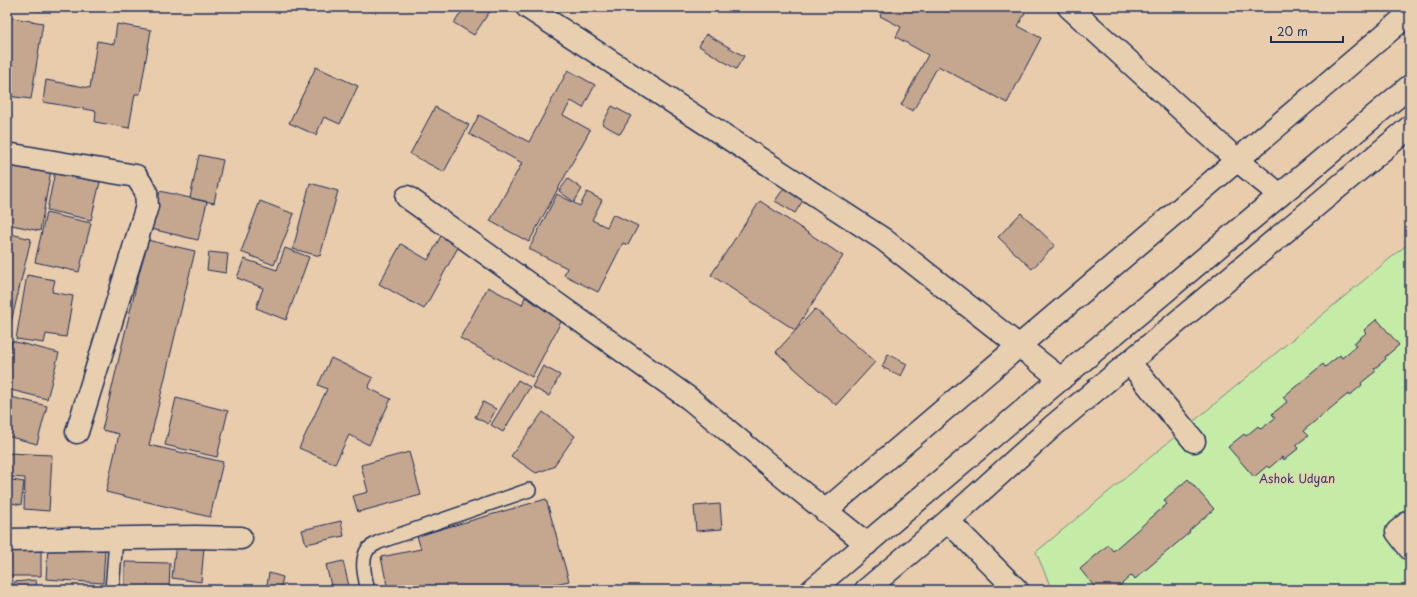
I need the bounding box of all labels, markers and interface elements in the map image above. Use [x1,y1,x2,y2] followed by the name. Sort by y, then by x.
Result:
[1271,18,1343,44] scale bar
[1277,22,1308,40] text: 20 m
[1259,469,1335,487] park label: Ashok Udyan

